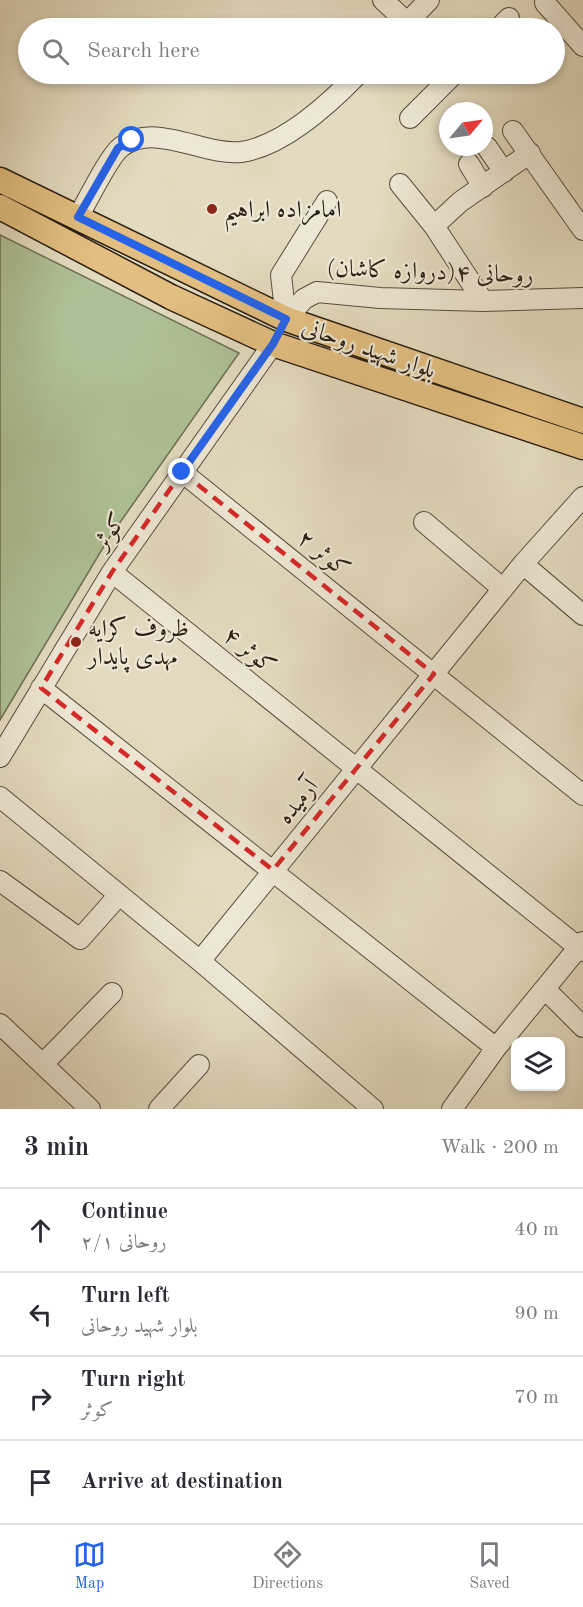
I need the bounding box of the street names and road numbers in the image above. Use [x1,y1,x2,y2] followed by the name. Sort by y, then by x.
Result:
[326,256,534,289] street label: روحانی ۴(دروازه کاشان)
[298,316,438,385] street label: بلوار شهید روحانی
[87,509,132,558] street label: کوثر
[291,526,354,583] street label: کوثر ۲
[217,623,280,680] street label: کوثر ۴
[270,771,325,829] street label: آرمیده

